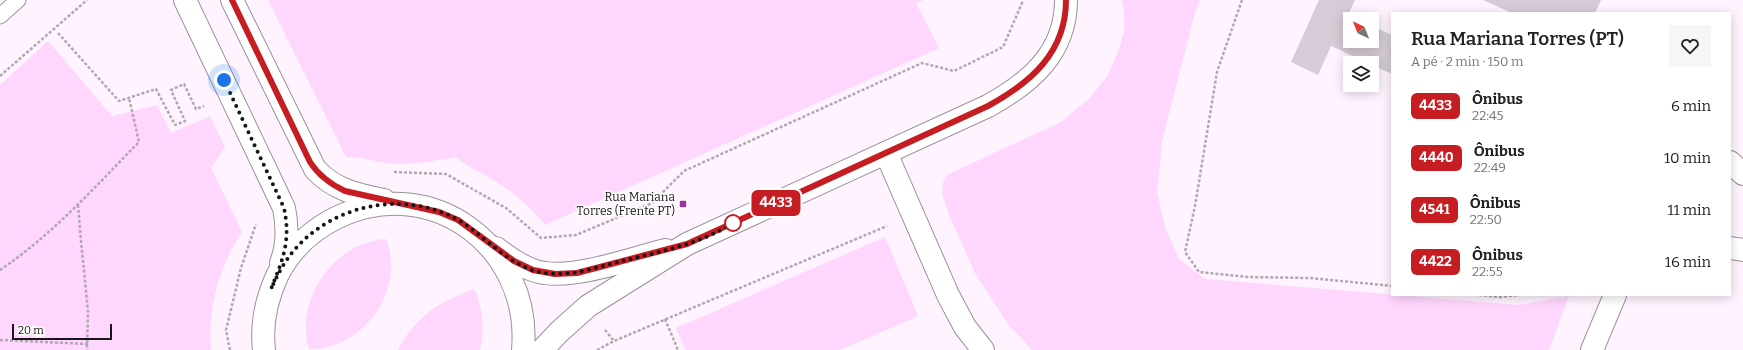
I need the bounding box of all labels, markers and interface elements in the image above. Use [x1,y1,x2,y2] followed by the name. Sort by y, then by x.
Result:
[1343,12,1379,48] north arrow
[1343,12,1379,92] map controls
[1669,25,1711,67] button: heart
[1411,27,1624,50] text: Rua Mariana Torres (PT)
[1411,54,1523,69] text: A pé · 2 min · 150 m
[1343,56,1379,92] button: layers
[214,70,234,90] your location
[1472,90,1523,108] text: Ônibus
[1419,97,1452,114] text: 4433
[1671,97,1711,115] text: 6 min
[1472,108,1504,123] text: 22:45
[1474,142,1525,160] text: Ônibus
[1419,149,1454,166] text: 4440
[1664,149,1711,167] text: 10 min
[1474,160,1506,175] text: 22:49
[577,190,675,218] place label: Rua Mariana Torres (Frente PT)
[748,190,804,216] line badge: 4433
[759,194,793,211] text: 4433
[1470,194,1521,212] text: Ônibus
[678,199,688,209] marker: Rua Mariana Torres (Frente PT)
[1419,201,1450,218] text: 4541
[1668,201,1711,219] text: 11 min
[1470,212,1502,227] text: 22:50
[724,214,742,232] unlabelled marker
[1472,246,1523,264] text: Ônibus
[1419,253,1452,270] text: 4422
[1665,253,1711,271] text: 16 min
[1472,264,1503,279] text: 22:55
[12,322,112,341] scale bar
[18,324,44,337] text: 20 m

